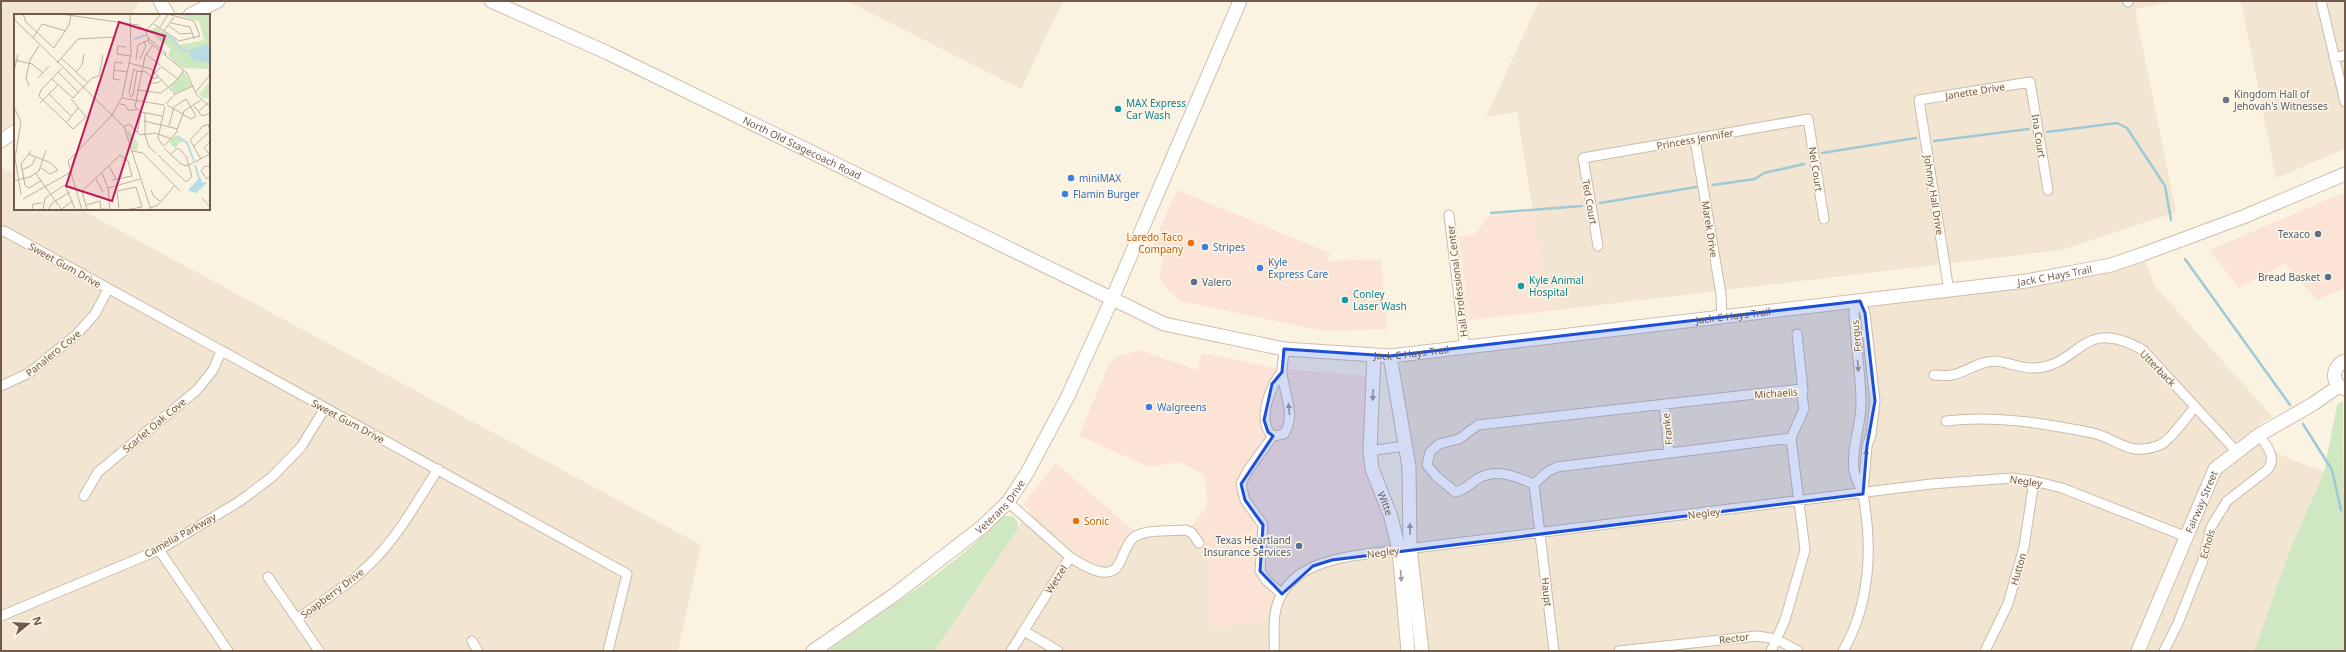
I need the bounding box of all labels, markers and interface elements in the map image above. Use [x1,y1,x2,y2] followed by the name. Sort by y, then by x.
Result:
[14,14,210,210] inset map
[1943,79,2006,103] street label: Janette Drive
[2233,87,2328,113] place label: Kingdom Hall of Jehovah's Witnesses
[2221,95,2231,105] marker: Kingdom Hall of Jehovah's Witnesses
[1126,96,1186,122] place label: MAX Express Car Wash
[1113,104,1123,114] marker: MAX Express Car Wash
[741,113,864,182] street label: North Old Stagecoach Road
[2029,113,2049,159] street label: Ina Court
[1655,125,1735,153] street label: Princess Jennifer
[1806,146,1826,193] street label: Nel Court
[1921,153,1947,236] street label: Johnny Hall Drive
[1079,171,1121,185] place label: miniMAX
[1066,173,1076,183] marker: miniMAX
[1579,178,1601,226] street label: Ted Court
[1073,187,1140,201] place label: Flamin Burger
[1060,189,1070,199] marker: Flamin Burger
[1699,200,1721,259] street label: Marek Drive
[1443,224,1471,338] street label: Hall Professional Center
[2278,227,2310,241] place label: Texaco
[2313,229,2323,239] marker: Texaco
[1127,230,1184,256] place label: Laredo Taco Company
[1186,238,1196,248] marker: Laredo Taco Company
[26,239,104,291] street label: Sweet Gum Drive
[1213,240,1246,254] place label: Stripes
[1200,242,1210,252] marker: Stripes
[1268,255,1329,281] place label: Kyle Express Care
[2016,262,2093,289] street label: Jack C Hays Trail
[1255,263,1265,273] marker: Kyle Express Care
[2258,270,2320,284] place label: Bread Basket
[2323,272,2333,282] marker: Bread Basket
[1529,273,1584,299] place label: Kyle Animal Hospital
[1202,275,1232,289] place label: Valero
[1189,277,1199,287] marker: Valero
[1516,281,1526,291] marker: Kyle Animal Hospital
[1353,287,1407,313] place label: Conley Laser Wash
[1340,295,1350,305] marker: Conley Laser Wash
[1694,304,1772,327] street label: Jack C Hays Trail
[1848,319,1864,353] street label: Fergus
[23,326,84,380] street label: Panalero Cove
[1372,342,1450,363] street label: Jack C Hays Trail
[2137,347,2180,390] street label: Utterback
[1855,360,1862,372] one-way arrow
[1754,384,1799,402] street label: Michaelis
[1369,389,1376,401] one-way arrow
[119,394,189,456] street label: Scarlet Oak Cove
[309,396,387,446] street label: Sweet Gum Drive
[1157,400,1207,414] place label: Walgreens
[1144,402,1154,412] marker: Walgreens
[1286,403,1292,415] one-way arrow
[1658,412,1676,446] street label: Franke
[1863,448,1869,461] one-way arrow
[2182,468,2221,535] street label: Fairway Street
[2009,472,2044,490] street label: Negley
[972,476,1028,537] street label: Veterans Drive
[1374,489,1397,518] street label: Witte
[1687,504,1722,522] street label: Negley
[142,509,219,561] street label: Camelia Parkway
[1084,514,1109,528] place label: Sonic
[1071,516,1081,526] marker: Sonic
[1407,522,1413,535] one-way arrow
[2196,527,2218,560] street label: Echols
[1204,533,1291,559] place label: Texas Heartland Insurance Services
[1294,541,1304,551] marker: Texas Heartland Insurance Services
[1366,543,1401,561] street label: Negley
[2007,551,2029,587] street label: Hutton
[1042,562,1070,596] street label: Wetzel
[298,564,367,621] street label: Soapberry Drive
[1398,570,1404,582] one-way arrow
[1538,577,1556,608] street label: Haupt
[8,604,48,644] north arrow
[29,614,47,627] text: N
[1718,629,1750,647] street label: Rector

